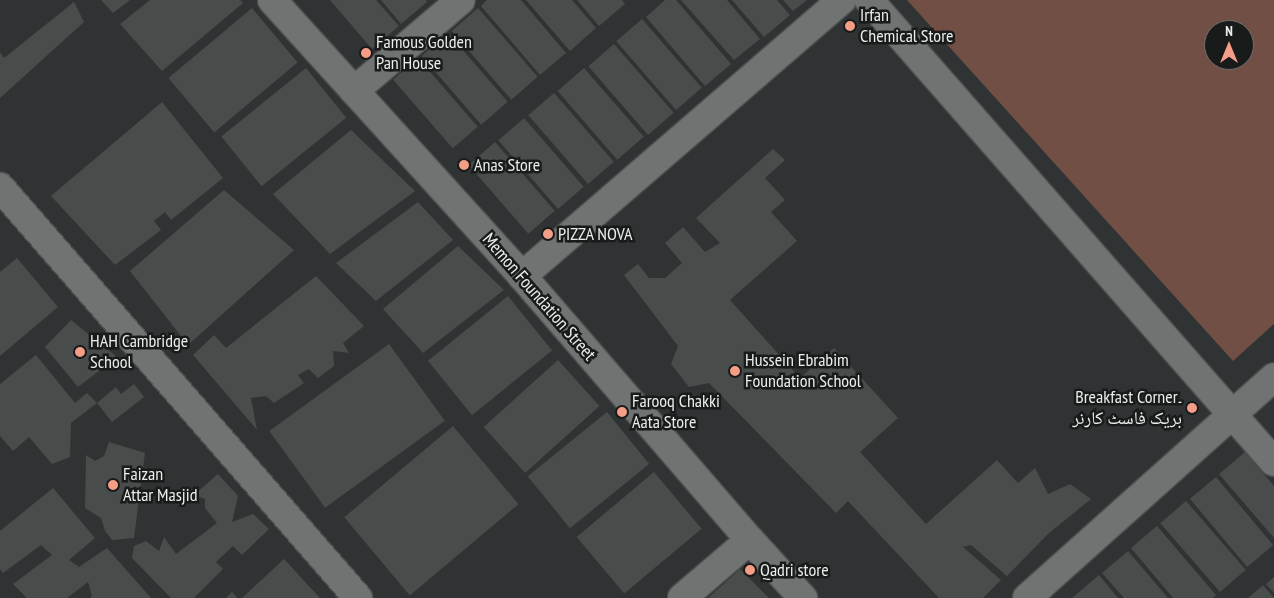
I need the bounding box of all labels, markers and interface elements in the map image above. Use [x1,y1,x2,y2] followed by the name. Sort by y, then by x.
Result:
[860,5,953,48] place label: Irfan Chemical Store
[844,20,856,32] marker: Irfan Chemical Store
[1204,20,1254,70] north arrow
[1225,22,1233,40] text: N
[376,32,472,74] place label: Famous Golden Pan House
[360,47,372,59] marker: Famous Golden Pan House
[474,154,540,176] place label: Anas Store
[458,159,470,171] marker: Anas Store
[558,223,633,245] place label: PIZZA NOVA
[542,228,554,240] marker: PIZZA NOVA
[478,229,600,365] street label: Memon Foundation Street
[90,331,188,374] place label: HAH Cambridge School
[74,346,86,358] marker: HAH Cambridge School
[745,350,861,392] place label: Hussein Ebrabim Foundation School
[729,365,741,377] marker: Hussein Ebrabim Foundation School
[1072,387,1182,429] place label: Breakfast Corner۔ بریک فاسٹ کارنر
[632,391,720,434] place label: Farooq Chakki Aata Store
[1186,402,1198,414] marker: Breakfast Corner۔ بریک فاسٹ کارنر
[616,406,628,418] marker: Farooq Chakki Aata Store
[123,464,197,506] place label: Faizan Attar Masjid
[107,479,119,491] marker: Faizan Attar Masjid
[760,559,829,581] place label: Qadri store
[744,564,756,576] marker: Qadri store

